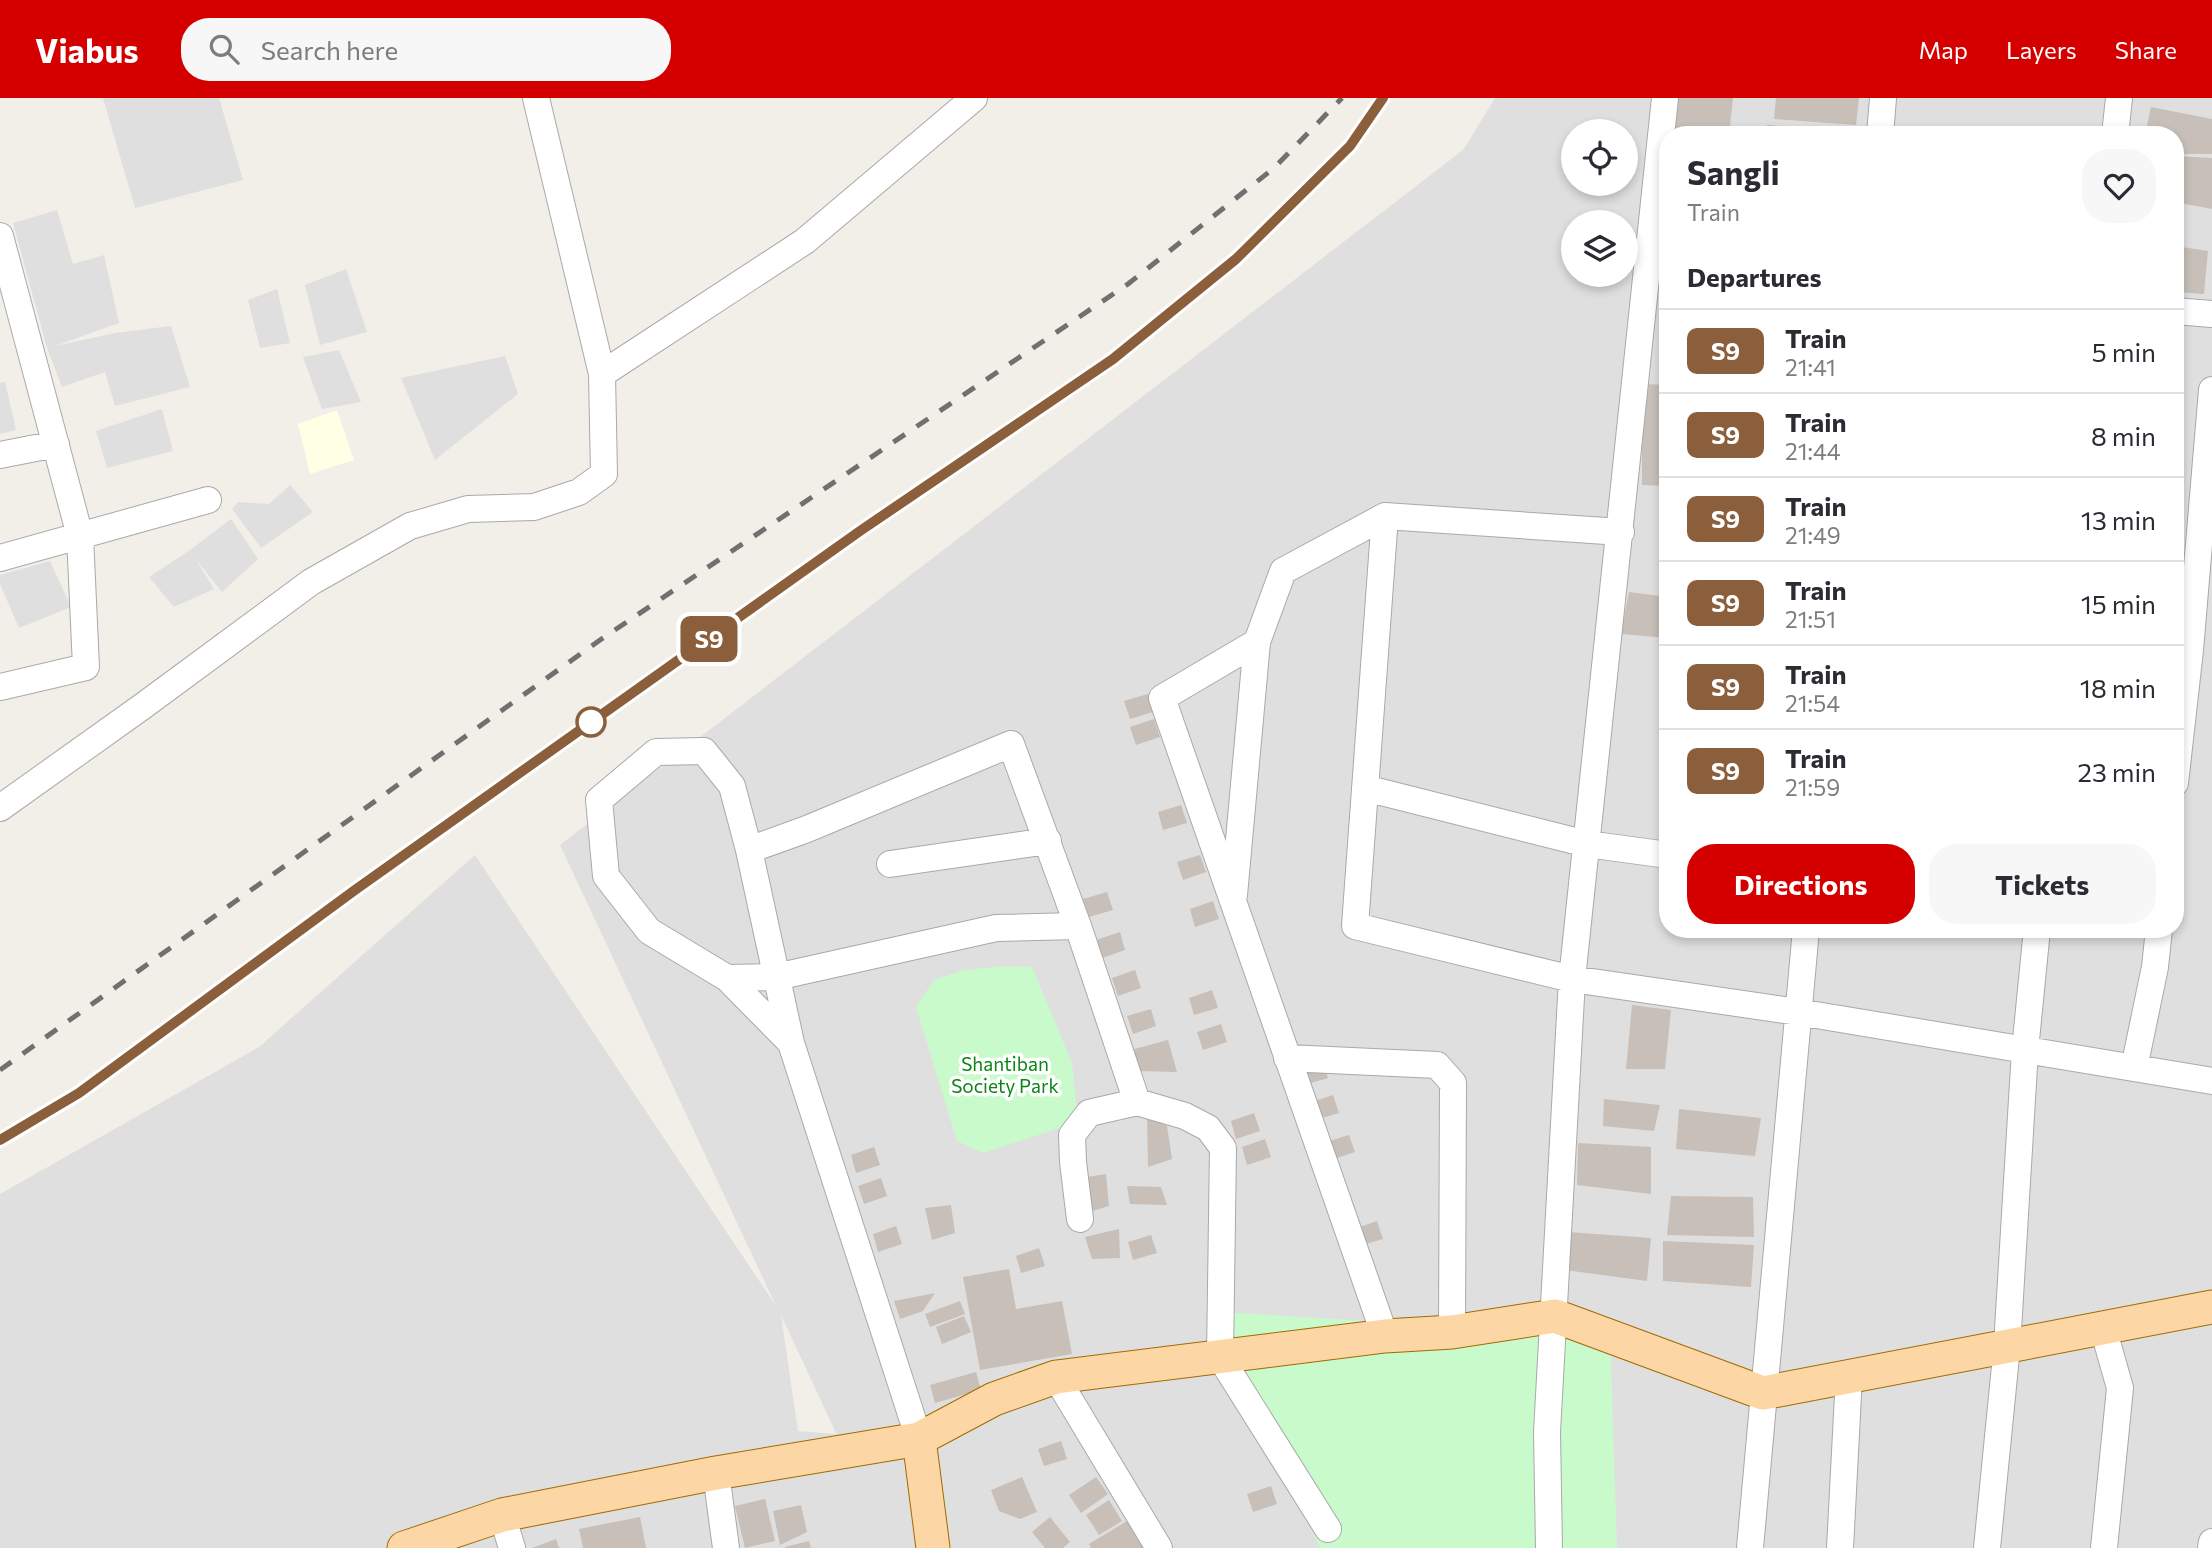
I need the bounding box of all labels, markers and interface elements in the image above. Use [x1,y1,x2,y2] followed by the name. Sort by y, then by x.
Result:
[181,18,671,81] search box
[35,29,139,70] text: Viabus
[205,30,243,68] icon: search
[261,34,398,65] text: Search here
[1919,35,1968,64] text: Map
[2006,35,2077,64] text: Layers
[2115,35,2177,64] text: Share
[1561,119,1638,287] map controls
[1561,119,1638,196] button: locate
[2082,149,2156,223] button: heart
[1687,151,1780,192] text: Sangli
[1687,198,1740,226] text: Train
[1561,210,1638,287] button: layers
[1687,261,1822,292] text: Departures
[1785,322,1847,353] text: Train
[1711,336,1740,365] text: S9
[2092,336,2156,367] text: 5 min
[1785,353,1836,381] text: 21:41
[1785,406,1847,437] text: Train
[1711,420,1740,449] text: S9
[2091,420,2156,451] text: 8 min
[1785,437,1841,465] text: 21:44
[1785,490,1847,521] text: Train
[1711,504,1740,533] text: S9
[2081,504,2156,535] text: 13 min
[1785,521,1841,549] text: 21:49
[1785,574,1847,605] text: Train
[1711,588,1740,617] text: S9
[2081,588,2156,619] text: 15 min
[1785,605,1836,633] text: 21:51
[678,616,740,662] line badge: S9
[694,624,724,653] text: S9
[1785,658,1847,689] text: Train
[1711,672,1740,701] text: S9
[2080,672,2156,703] text: 18 min
[1785,689,1840,717] text: 21:54
[576,707,606,737] unlabelled marker
[1785,742,1847,773] text: Train
[1711,756,1740,785] text: S9
[2078,756,2156,787] text: 23 min
[1785,773,1840,801] text: 21:59
[1687,844,1915,924] button: Directions
[1929,844,2156,924] button: Tickets
[951,1052,1059,1097] park label: Shantiban Society Park

